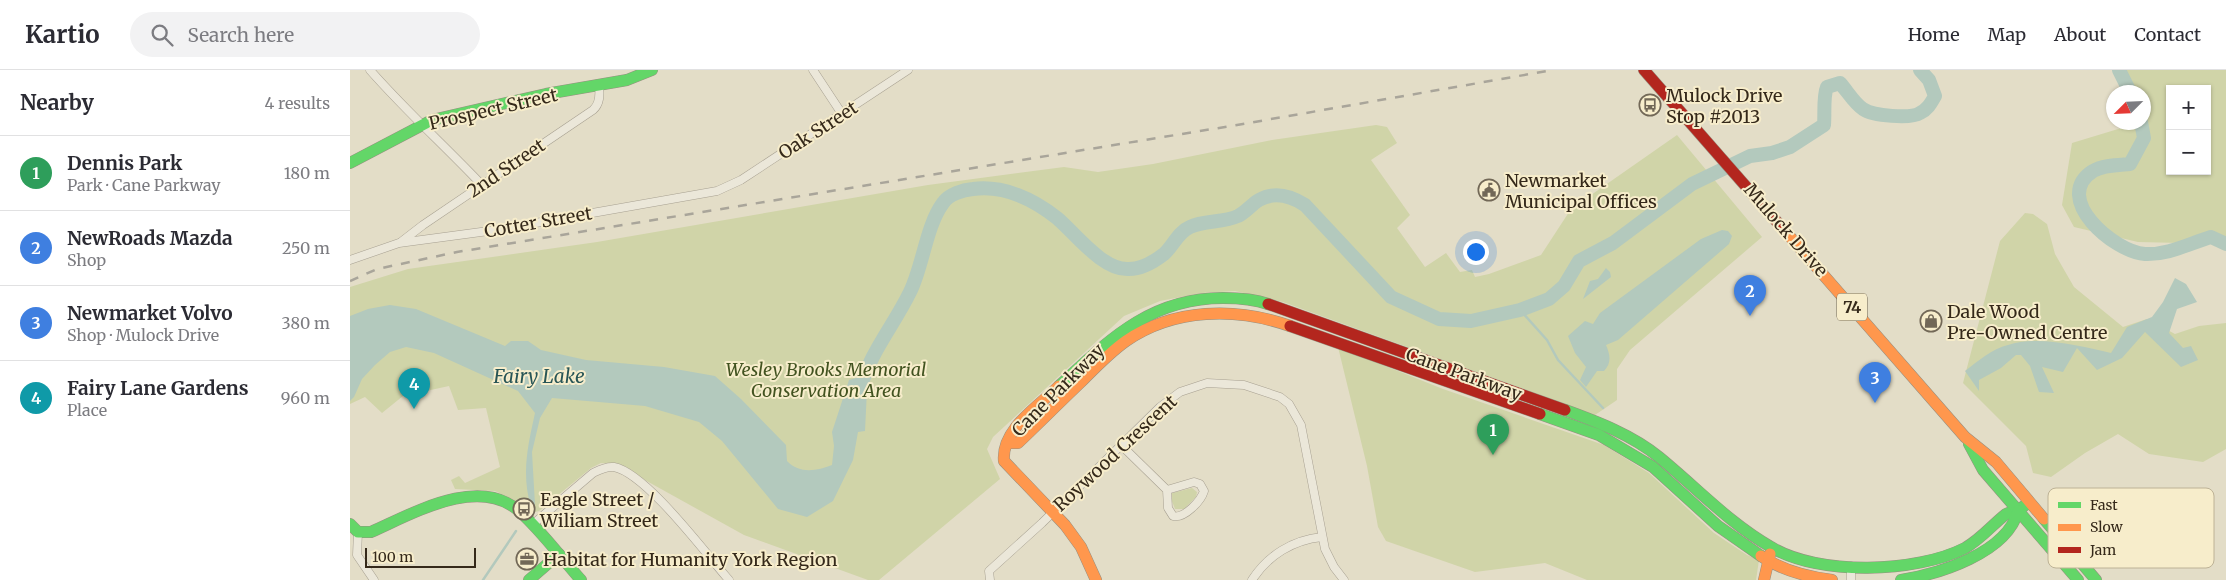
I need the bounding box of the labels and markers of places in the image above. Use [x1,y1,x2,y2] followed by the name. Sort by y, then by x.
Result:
[1666,84,1782,128] place label: Mulock Drive Stop #2013
[1638,93,1662,117] bus stop icon: Mulock Drive Stop #2013
[1505,169,1657,213] place label: Newmarket Municipal Offices
[1477,178,1501,202] public building icon: Newmarket Municipal Offices
[1734,275,1766,316] pin: 2
[1947,300,2107,344] place label: Dale Wood Pre-Owned Centre
[1919,309,1943,333] shop icon: Dale Wood Pre-Owned Centre
[1859,362,1891,403] pin: 3
[398,368,430,409] pin: 4
[1477,414,1509,455] pin: 1
[539,488,658,532] place label: Eagle Street / Wiliam Street
[512,497,536,521] bus stop icon: Eagle Street / Wiliam Street
[515,547,539,571] office icon: Habitat for Humanity York Region
[543,548,838,571] place label: Habitat for Humanity York Region

